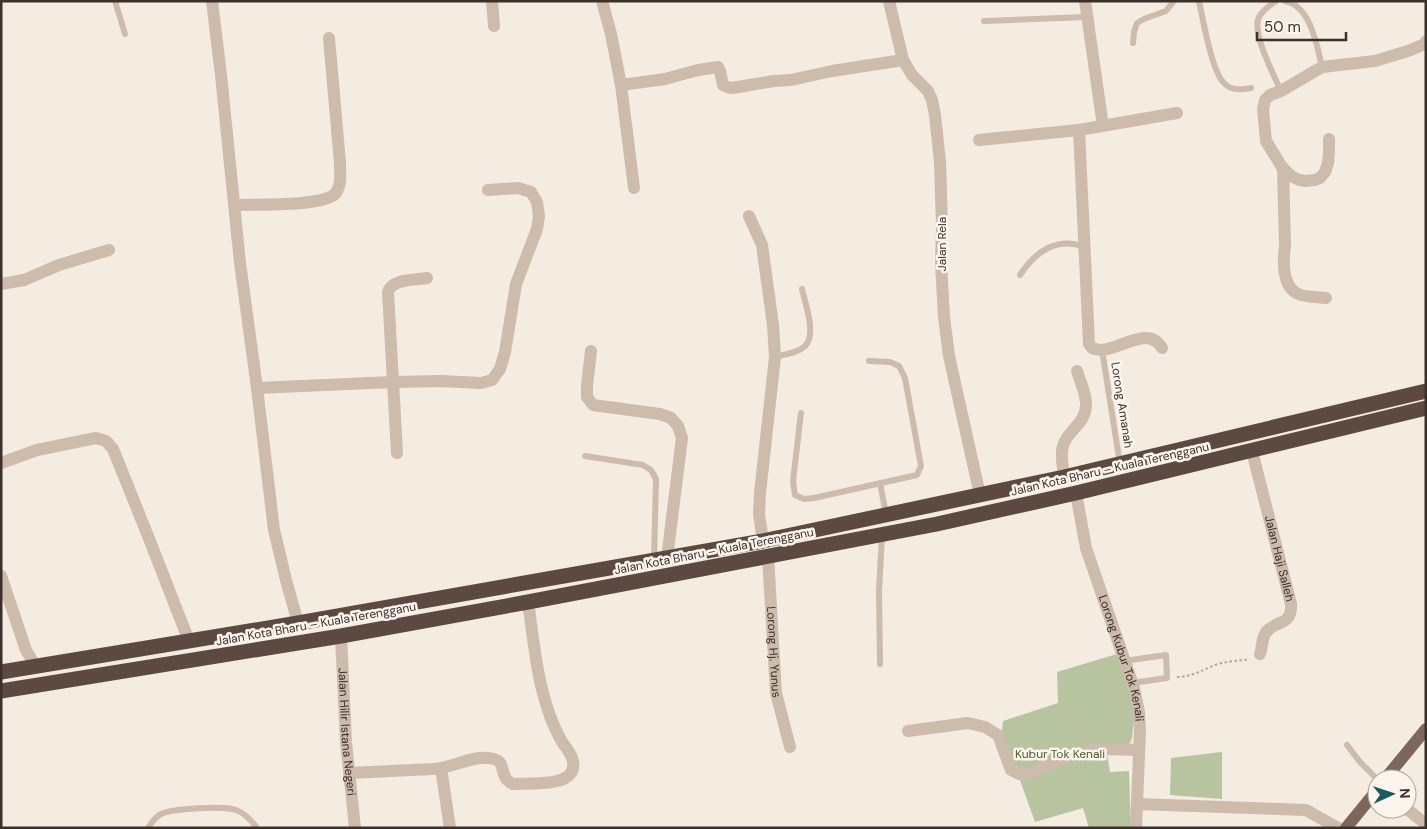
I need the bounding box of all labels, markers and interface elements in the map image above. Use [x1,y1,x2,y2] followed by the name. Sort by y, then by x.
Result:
[1257,10,1346,42] scale bar
[1264,17,1301,37] text: 50 m
[934,217,950,271] street label: Jalan Rela
[1107,361,1137,449] street label: Lorong Amanah
[1009,438,1211,500] street label: Jalan Kota Bharu – Kuala Terengganu
[1261,514,1298,603] street label: Jalan Haji Salleh
[613,524,815,578] street label: Jalan Kota Bharu – Kuala Terengganu
[1095,593,1148,722] street label: Lorong Kubur Tok Kenali
[215,598,417,649] street label: Jalan Kota Bharu – Kuala Terengganu
[763,606,785,699] street label: Lorong Hj. Yunus
[335,667,360,797] street label: Jalan Hilir Istana Negeri
[1015,746,1105,762] park label: Kubur Tok Kenali
[1367,769,1417,819] north arrow
[1396,788,1414,799] text: N

